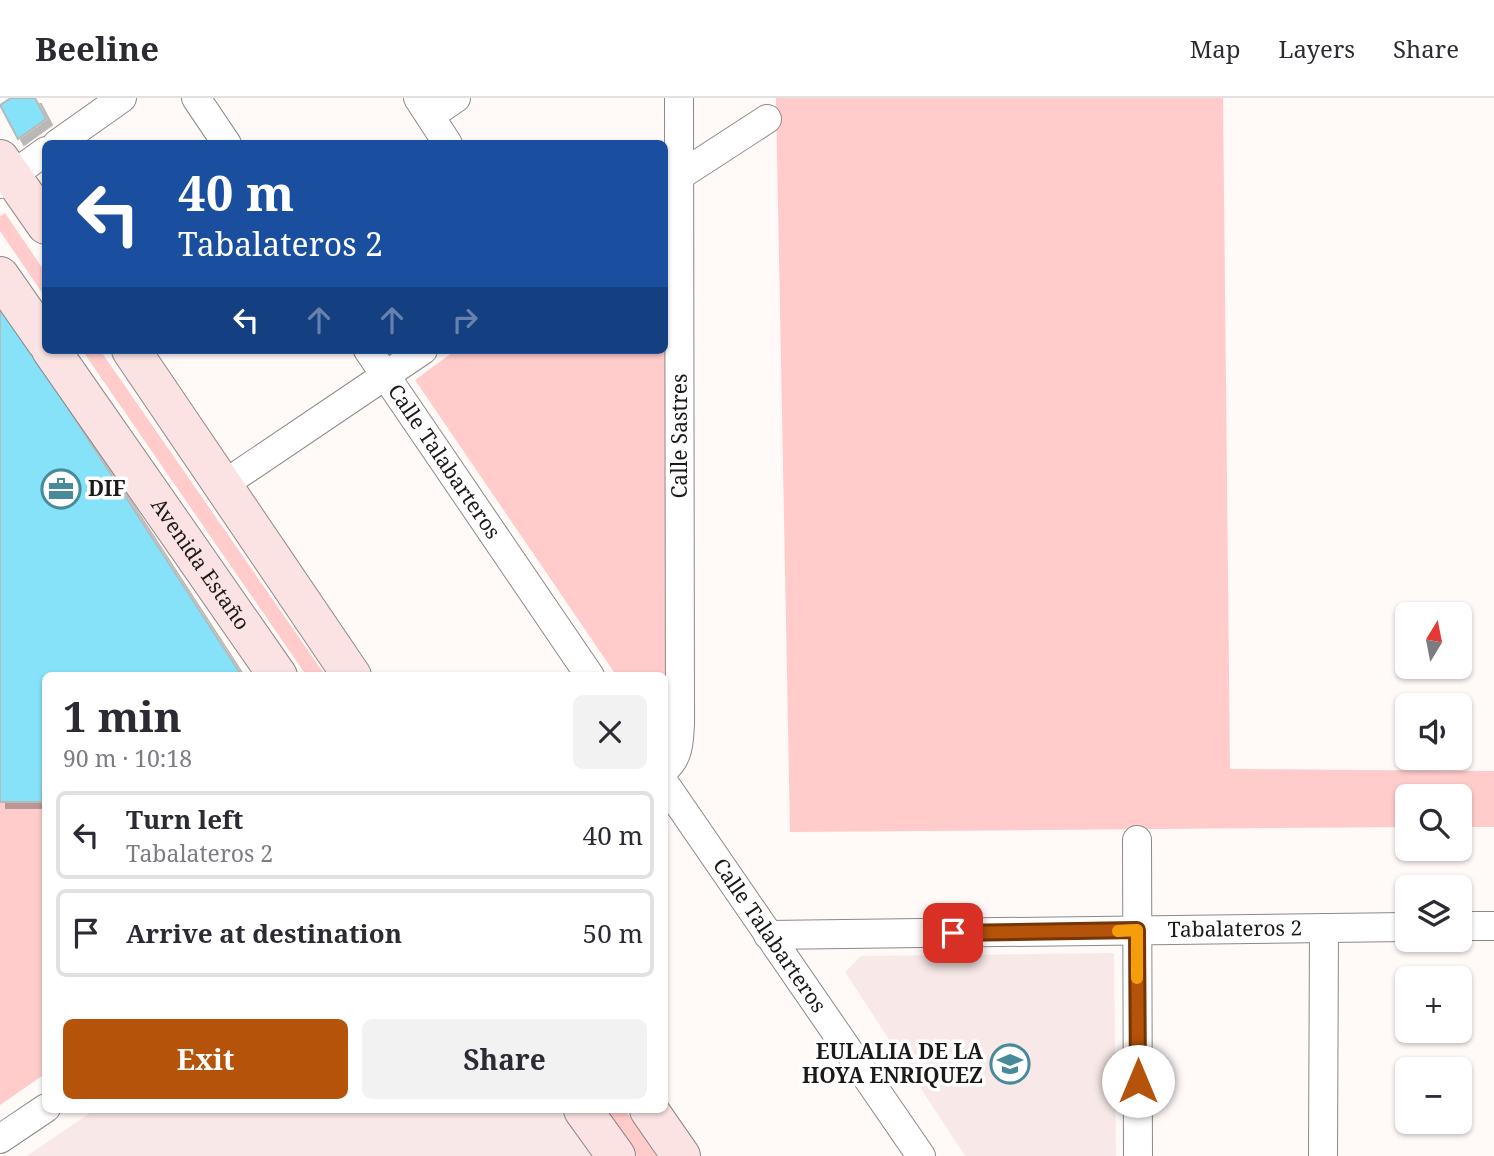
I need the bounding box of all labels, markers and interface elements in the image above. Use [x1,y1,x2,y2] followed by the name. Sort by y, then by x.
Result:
[35,26,159,71] text: Beeline
[1190,32,1241,65] text: Map
[1279,32,1355,65] text: Layers
[1393,32,1459,65] text: Share
[178,159,294,225] text: 40 m
[63,168,154,259] icon: left
[178,222,383,265] text: Tabalateros 2
[227,301,265,339] icon: left
[300,301,338,339] icon: ahead
[373,301,411,339] icon: ahead
[446,301,484,339] icon: right
[665,373,693,499] street label: Calle Sastres
[382,378,508,544] street label: Calle Talabarteros
[40,468,82,510] office icon: DIF
[88,474,126,502] place label: DIF
[145,492,257,635] street label: Avenida Estaño
[1395,602,1472,679] north arrow
[1395,602,1472,1134] map controls
[63,687,182,744] text: 1 min
[1395,693,1472,770] button: sound
[573,695,647,769] button: close
[63,742,192,774] text: 90 m · 10:18
[1395,784,1472,861] button: search
[126,801,243,837] text: Turn left
[67,816,105,854] icon: left
[583,817,643,853] text: 40 m
[126,837,273,869] text: Tabalateros 2
[707,852,833,1018] street label: Calle Talabarteros
[1395,875,1472,952] button: layers
[923,903,983,963] pin
[1168,913,1302,943] street label: Tabalateros 2
[67,914,105,952] icon: arrive
[934,914,972,952] icon: arrive
[126,915,402,951] text: Arrive at destination
[583,915,643,951] text: 50 m
[1395,966,1472,1043] button: +
[63,1019,348,1099] button: Exit
[362,1019,647,1099] button: Share
[802,1037,983,1089] place label: EULALIA DE LA HOYA ENRIQUEZ
[989,1043,1031,1085] school or university icon: EULALIA DE LA HOYA ENRIQUEZ
[1101,1044,1175,1118] position arrow
[1395,1057,1472,1134] button: −

